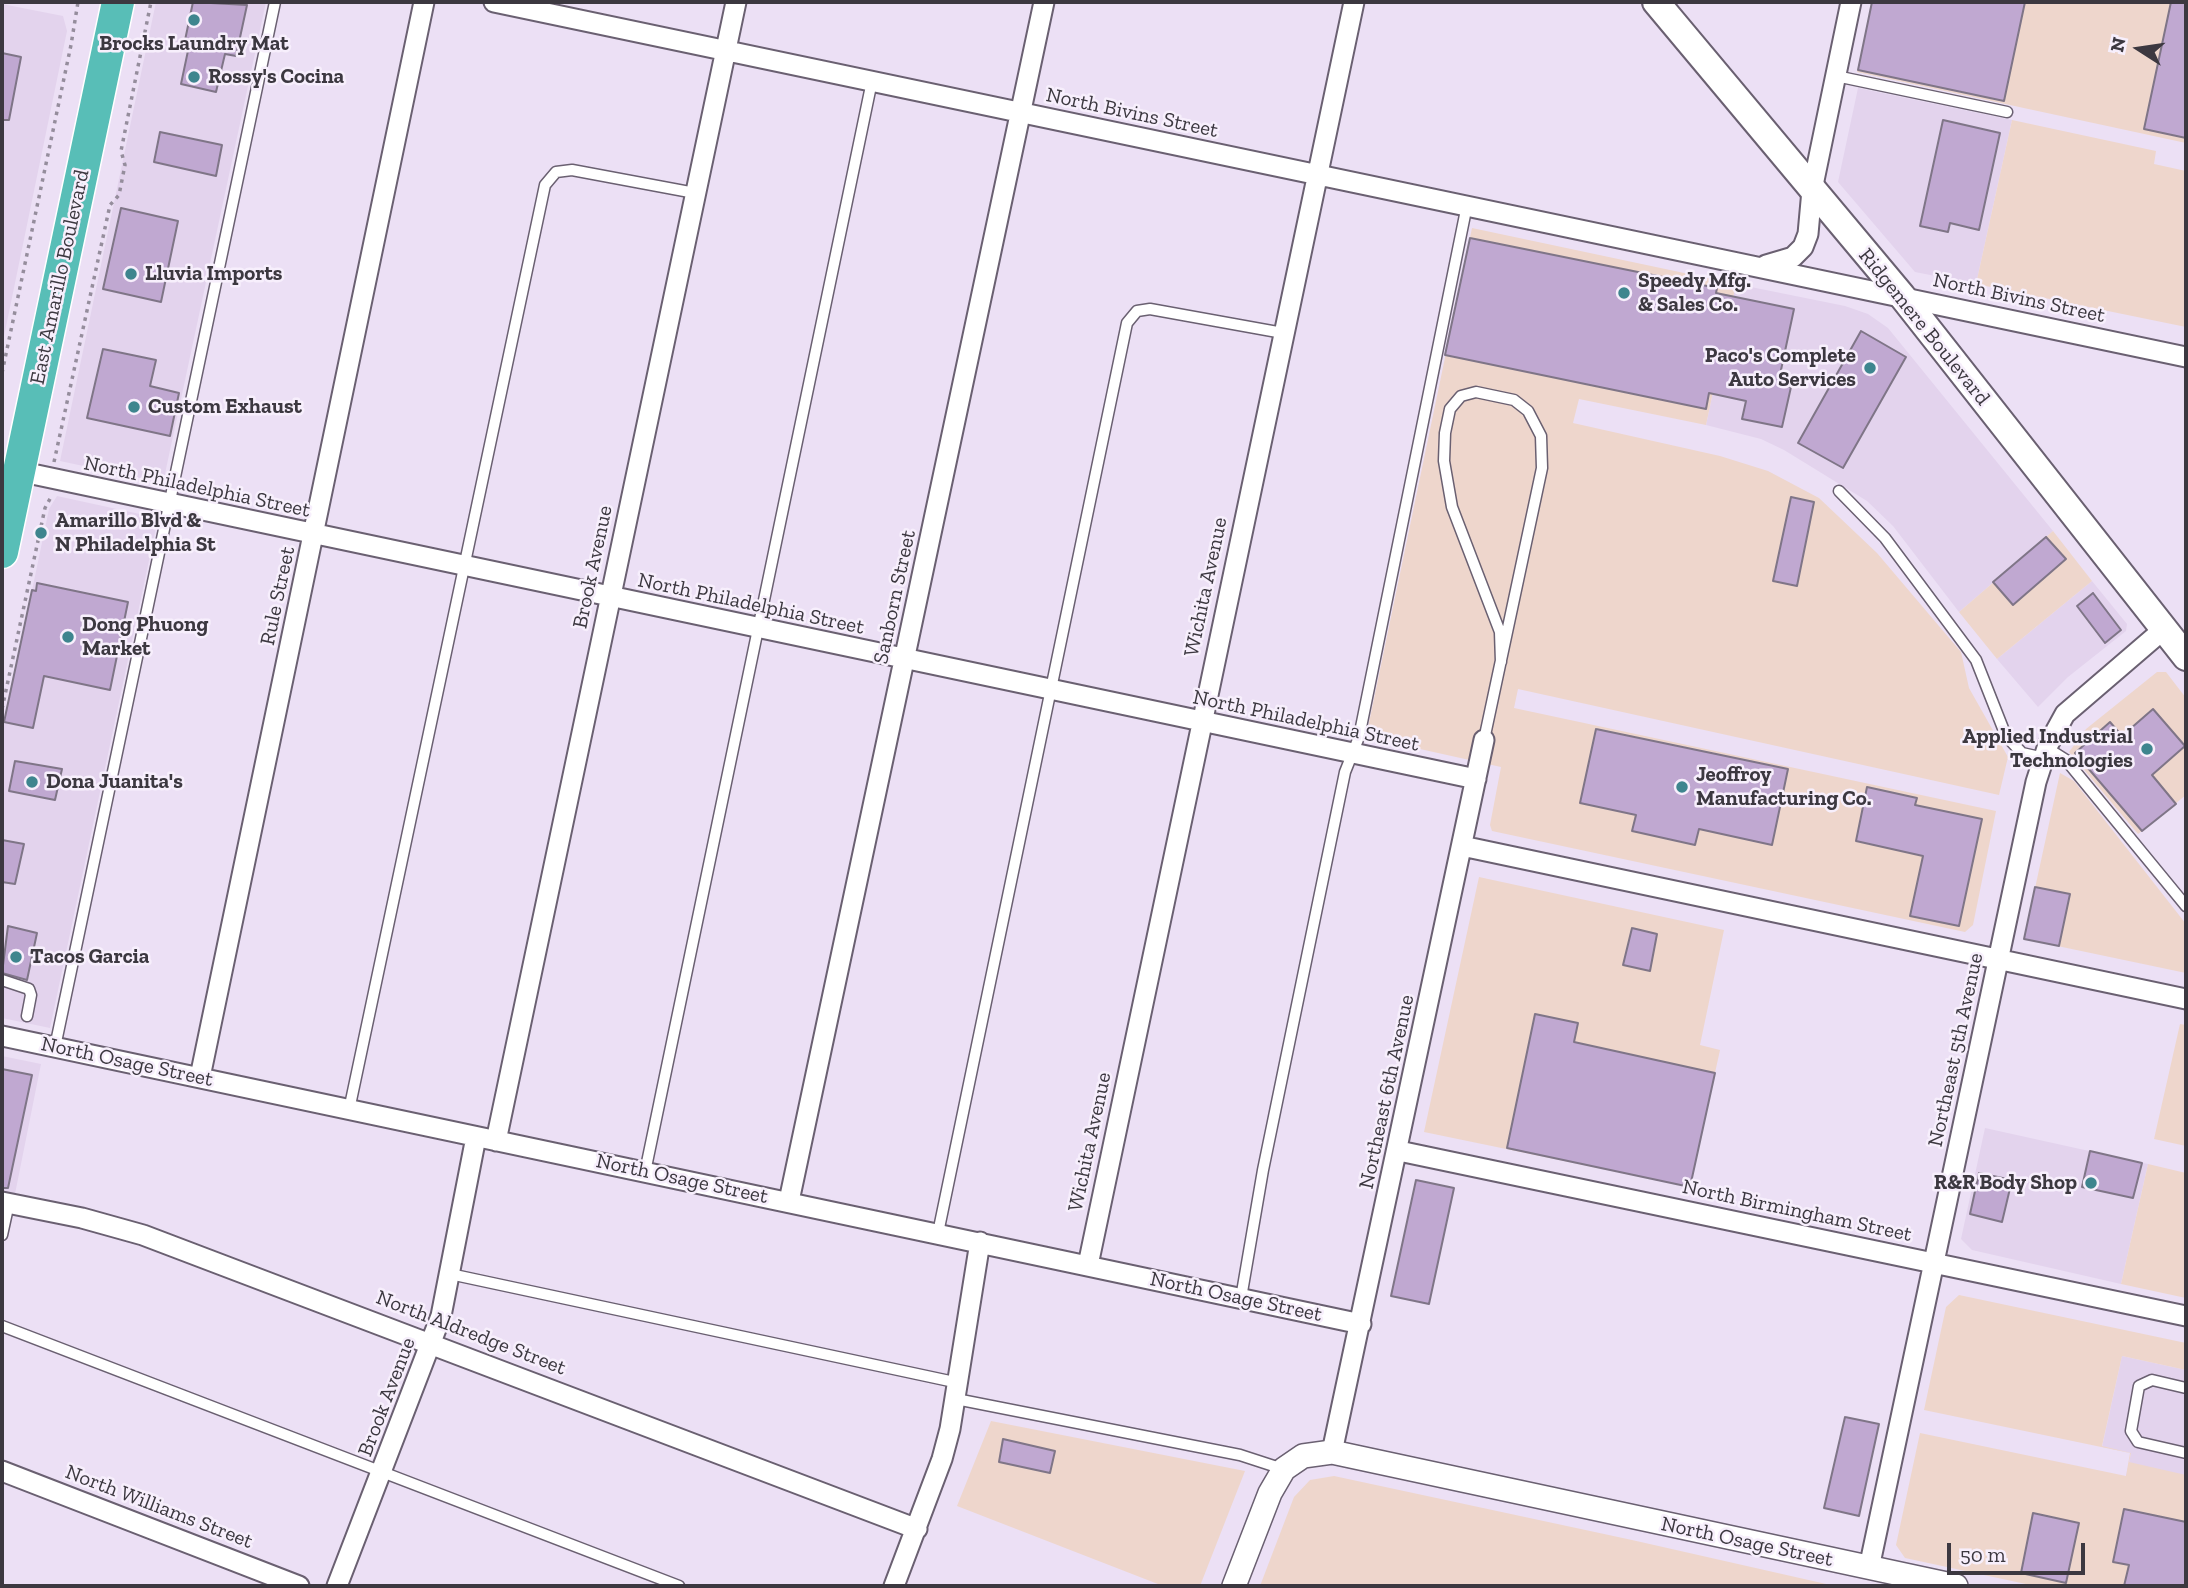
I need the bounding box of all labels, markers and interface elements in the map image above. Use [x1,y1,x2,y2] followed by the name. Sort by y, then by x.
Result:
[186,12,202,28] marker: Brocks Laundry Mat
[2104,14,2174,84] north arrow
[99,31,289,57] place label: Brocks Laundry Mat
[2105,35,2131,54] text: N
[208,64,344,90] place label: Rossy's Cocina
[186,69,202,85] marker: Rossy's Cocina
[1044,82,1220,144] street label: North Bivins Street
[25,167,95,387] street label: East Amarillo Boulevard
[1853,243,1995,411] street label: Ridgemere Boulevard
[145,261,282,287] place label: Lluvia Imports
[123,266,139,282] marker: Lluvia Imports
[1931,267,2107,329] street label: North Bivins Street
[1638,268,1751,318] place label: Speedy Mfg. & Sales Co.
[1616,285,1632,301] marker: Speedy Mfg. & Sales Co.
[1705,343,1856,393] place label: Paco's Complete Auto Services
[1862,360,1878,376] marker: Paco's Complete Auto Services
[148,394,302,420] place label: Custom Exhaust
[126,399,142,415] marker: Custom Exhaust
[82,451,312,523] street label: North Philadelphia Street
[568,503,618,631] street label: Brook Avenue
[55,508,216,558] place label: Amarillo Blvd & N Philadelphia St
[1179,515,1233,659] street label: Wichita Avenue
[33,525,49,541] marker: Amarillo Blvd & N Philadelphia St
[869,528,921,666] street label: Sanborn Street
[255,544,301,648] street label: Rule Street
[636,568,866,640] street label: North Philadelphia Street
[82,612,208,662] place label: Dong Phuong Market
[60,629,76,645] marker: Dong Phuong Market
[1191,685,1421,757] street label: North Philadelphia Street
[1962,724,2133,774] place label: Applied Industrial Technologies
[2139,741,2155,757] marker: Applied Industrial Technologies
[1696,762,1872,812] place label: Jeoffroy Manufacturing Co.
[46,769,183,795] place label: Dona Juanita's
[24,774,40,790] marker: Dona Juanita's
[1674,779,1690,795] marker: Jeoffroy Manufacturing Co.
[30,944,149,970] place label: Tacos Garcia
[8,949,24,965] marker: Tacos Garcia
[1923,951,1989,1149] street label: Northeast 5th Avenue
[1354,993,1420,1191] street label: Northeast 6th Avenue
[39,1031,215,1093] street label: North Osage Street
[1063,1070,1117,1214] street label: Wichita Avenue
[594,1148,770,1210] street label: North Osage Street
[1934,1170,2077,1196] place label: R&R Body Shop
[1680,1174,1914,1248] street label: North Birmingham Street
[2083,1175,2099,1191] marker: R&R Body Shop
[1148,1266,1324,1328] street label: North Osage Street
[372,1285,570,1381] street label: North Aldredge Street
[353,1334,421,1460] street label: Brook Avenue
[62,1460,256,1554] street label: North Williams Street
[1659,1511,1835,1573] street label: North Osage Street
[1950,1528,2088,1572] scale bar
[1960,1542,2006,1567] text: 50 m

